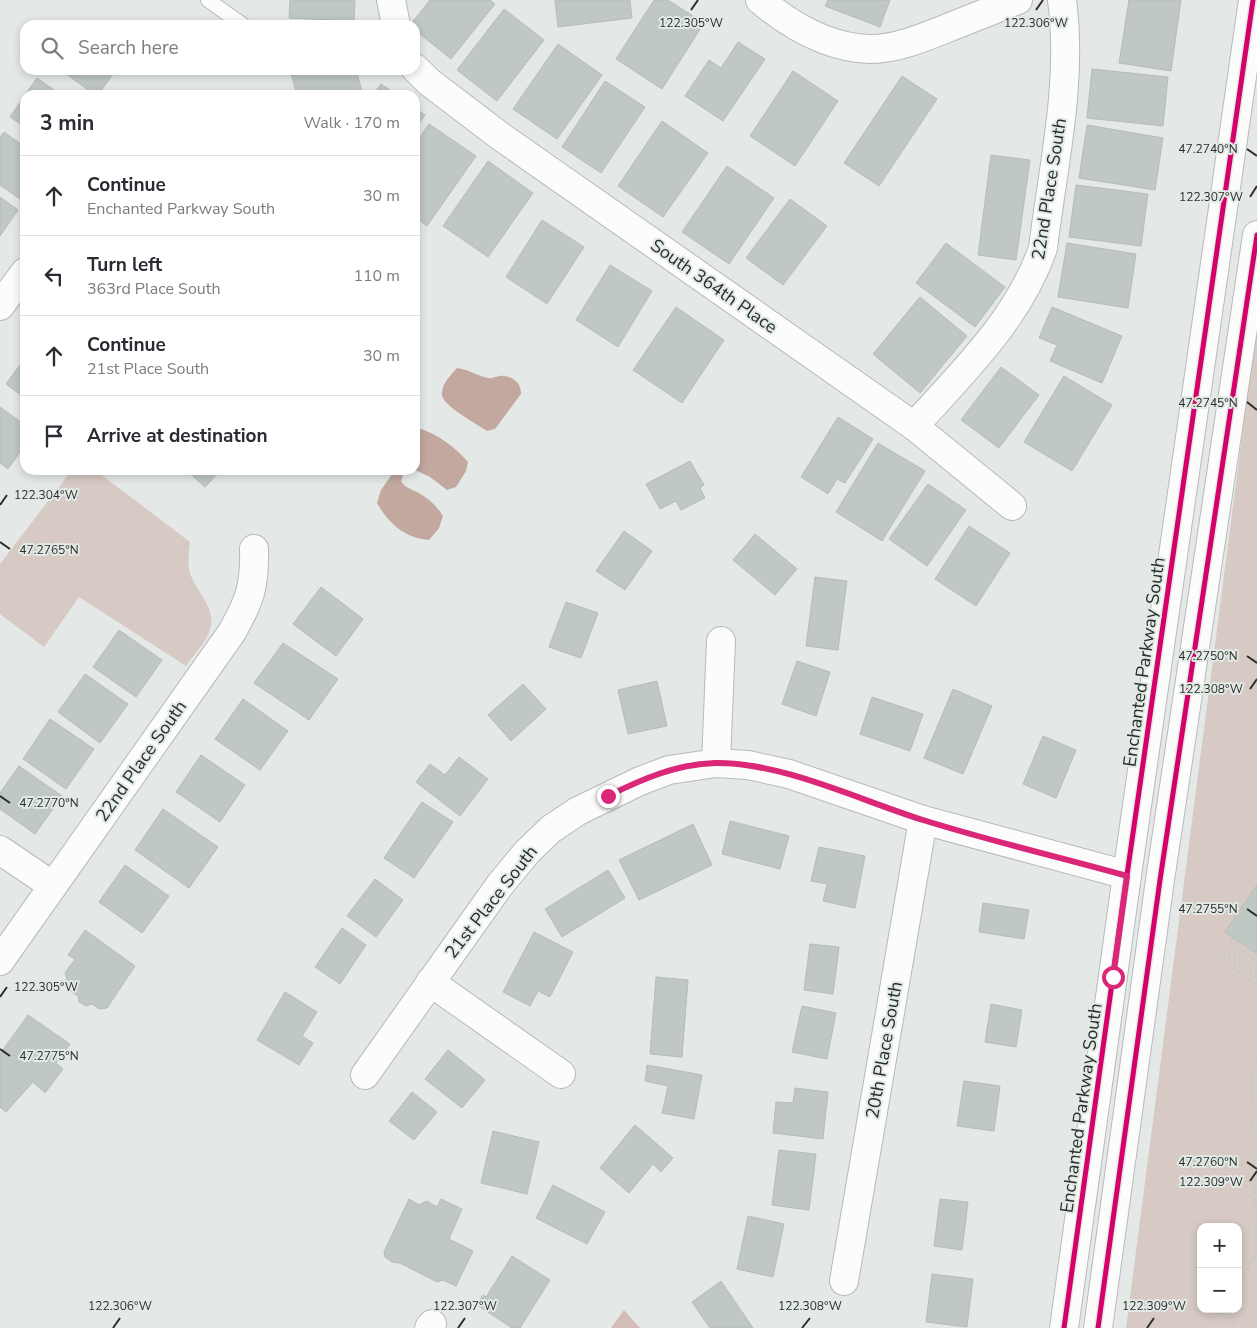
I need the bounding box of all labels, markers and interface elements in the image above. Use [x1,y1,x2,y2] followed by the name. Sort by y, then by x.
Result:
[659,15,723,31] text: 122.305°W
[1004,15,1068,31] text: 122.306°W
[20,20,420,75] search box
[38,34,66,62] icon: search
[78,35,179,61] text: Search here
[40,109,94,137] text: 3 min
[304,112,400,134] text: Walk · 170 m
[1026,116,1072,262] street label: 22nd Place South
[1178,141,1238,157] text: 47.2740°N
[87,172,166,198] text: Continue
[40,182,68,210] icon: ahead
[363,185,400,207] text: 30 m
[1179,189,1243,205] text: 122.307°W
[87,198,275,220] text: Enchanted Parkway South
[646,233,782,339] street label: South 364th Place
[87,252,162,278] text: Turn left
[40,262,68,290] icon: left
[353,265,400,287] text: 110 m
[87,278,220,300] text: 363rd Place South
[87,332,166,358] text: Continue
[40,342,68,370] icon: ahead
[363,345,400,367] text: 30 m
[87,358,209,380] text: 21st Place South
[1178,395,1238,411] text: 47.2745°N
[40,422,68,450] icon: arrive
[87,423,268,449] text: Arrive at destination
[14,487,78,503] text: 122.304°W
[19,542,79,558] text: 47.2765°N
[1117,556,1171,768] street label: Enchanted Parkway South
[1178,648,1238,664] text: 47.2750°N
[1179,681,1243,697] text: 122.308°W
[90,695,192,827] street label: 22nd Place South
[597,785,620,808] route end
[19,795,79,811] text: 47.2770°N
[439,840,543,964] street label: 21st Place South
[1178,901,1238,917] text: 47.2755°N
[1102,966,1125,989] route start
[14,979,78,995] text: 122.305°W
[860,979,908,1121] street label: 20th Place South
[1054,1002,1108,1214] street label: Enchanted Parkway South
[19,1048,79,1064] text: 47.2775°N
[1178,1154,1238,1170] text: 47.2760°N
[1179,1174,1243,1190] text: 122.309°W
[1197,1223,1242,1313] map controls
[1197,1223,1242,1268] button: +
[1197,1268,1242,1313] button: −
[88,1298,152,1314] text: 122.306°W
[433,1298,497,1314] text: 122.307°W
[778,1298,842,1314] text: 122.308°W
[1122,1298,1186,1314] text: 122.309°W

